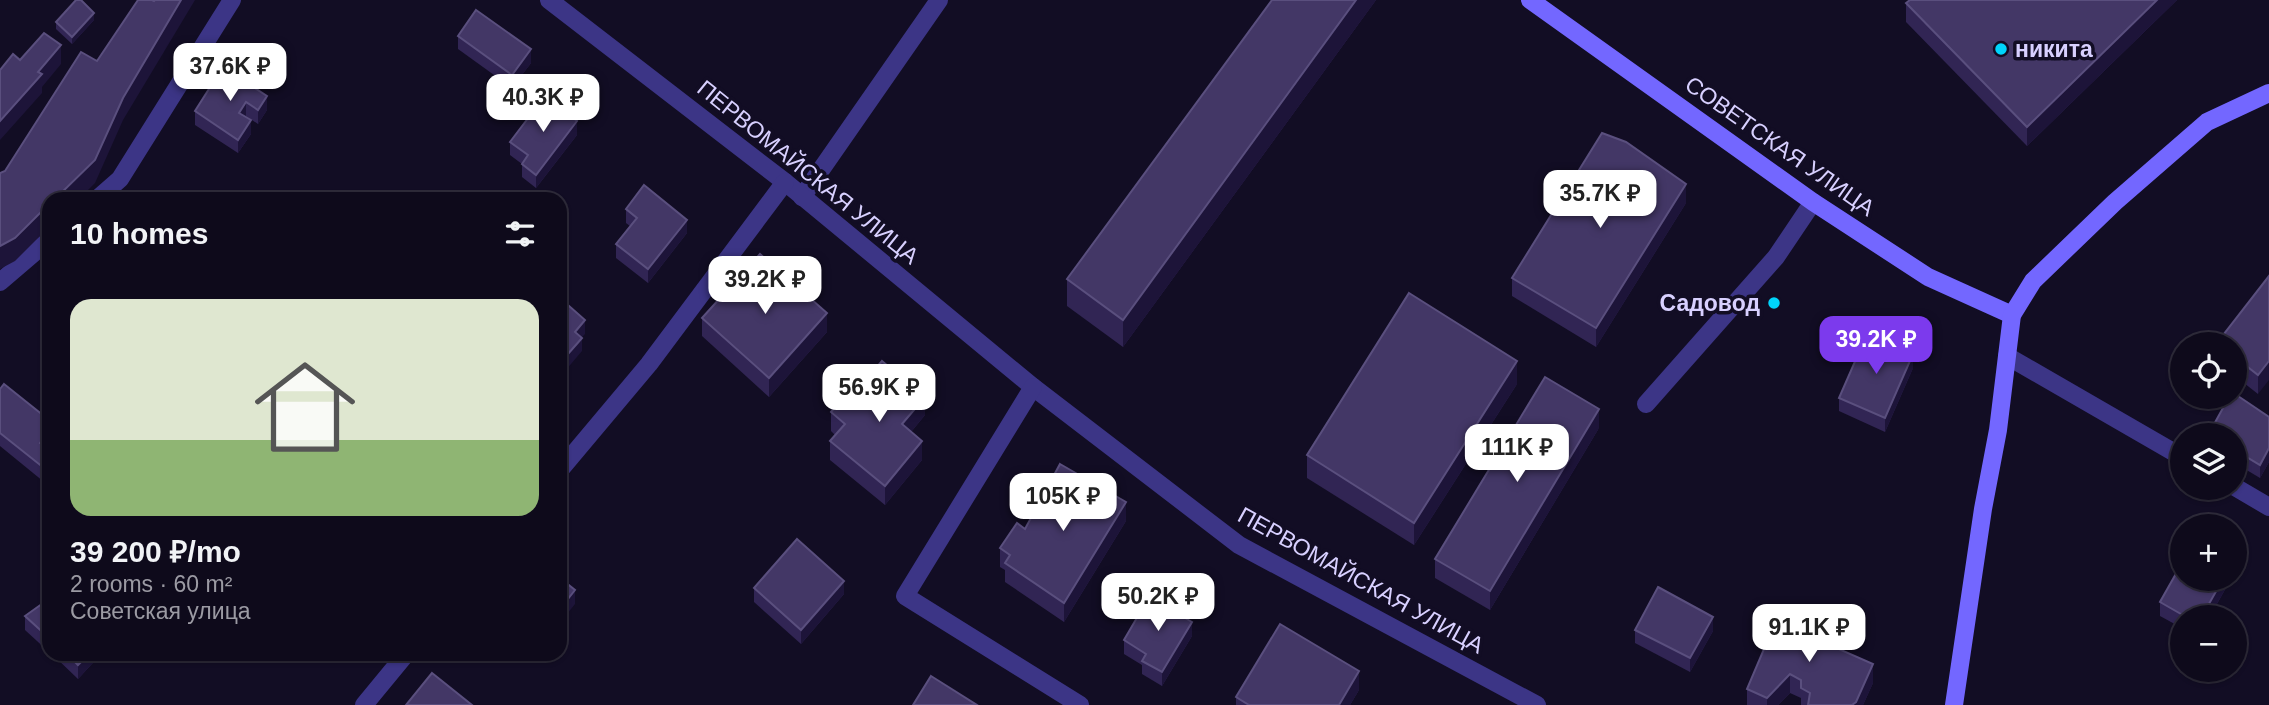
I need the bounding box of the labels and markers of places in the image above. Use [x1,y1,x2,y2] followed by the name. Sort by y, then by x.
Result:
[2015,36,2093,62] place label: никита
[1993,41,2009,57] marker: никита
[165,43,295,103] pin: 37.6K ₽
[478,74,608,134] pin: 40.3K ₽
[1535,170,1665,230] pin: 35.7K ₽
[700,256,830,316] pin: 39.2K ₽
[1659,290,1760,316] place label: Садовод
[1766,295,1782,311] marker: Садовод
[1811,316,1941,376] pin: 39.2K ₽
[814,364,944,424] pin: 56.9K ₽
[1460,424,1574,484] pin: 111K ₽
[1006,474,1120,533] pin: 105K ₽
[1093,574,1223,633] pin: 50.2K ₽
[1744,604,1874,664] pin: 91.1K ₽

